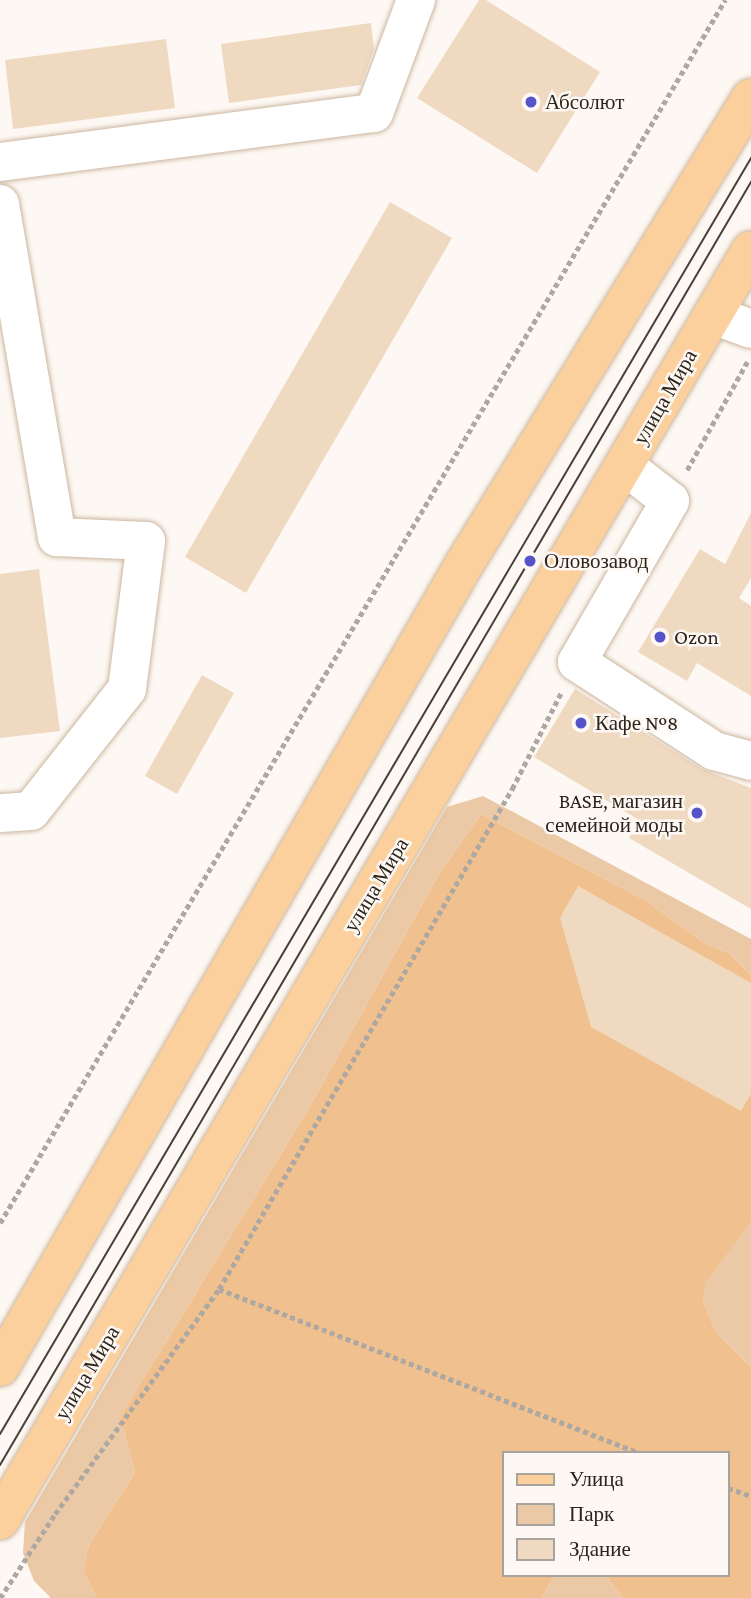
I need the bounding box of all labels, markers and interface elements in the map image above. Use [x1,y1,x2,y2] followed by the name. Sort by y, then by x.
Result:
[545,89,624,115] place label: Абсолют
[523,94,539,110] marker: Абсолют
[628,345,702,449] street label: улица Мира
[544,548,648,574] place label: Оловозавод
[522,553,538,569] marker: Оловозавод
[674,624,719,650] place label: Ozon
[652,629,668,645] marker: Ozon
[595,710,678,736] place label: Кафе №8
[573,715,589,731] marker: Кафе №8
[545,788,683,838] place label: BASE, магазин семейной моды
[689,805,705,821] marker: BASE, магазин семейной моды
[338,833,414,937] street label: улица Мира
[49,1321,125,1425] street label: улица Мира
[503,1451,730,1577] legend
[569,1467,624,1491] text: Улица
[569,1502,614,1526] text: Парк
[569,1537,631,1561] text: Здание

